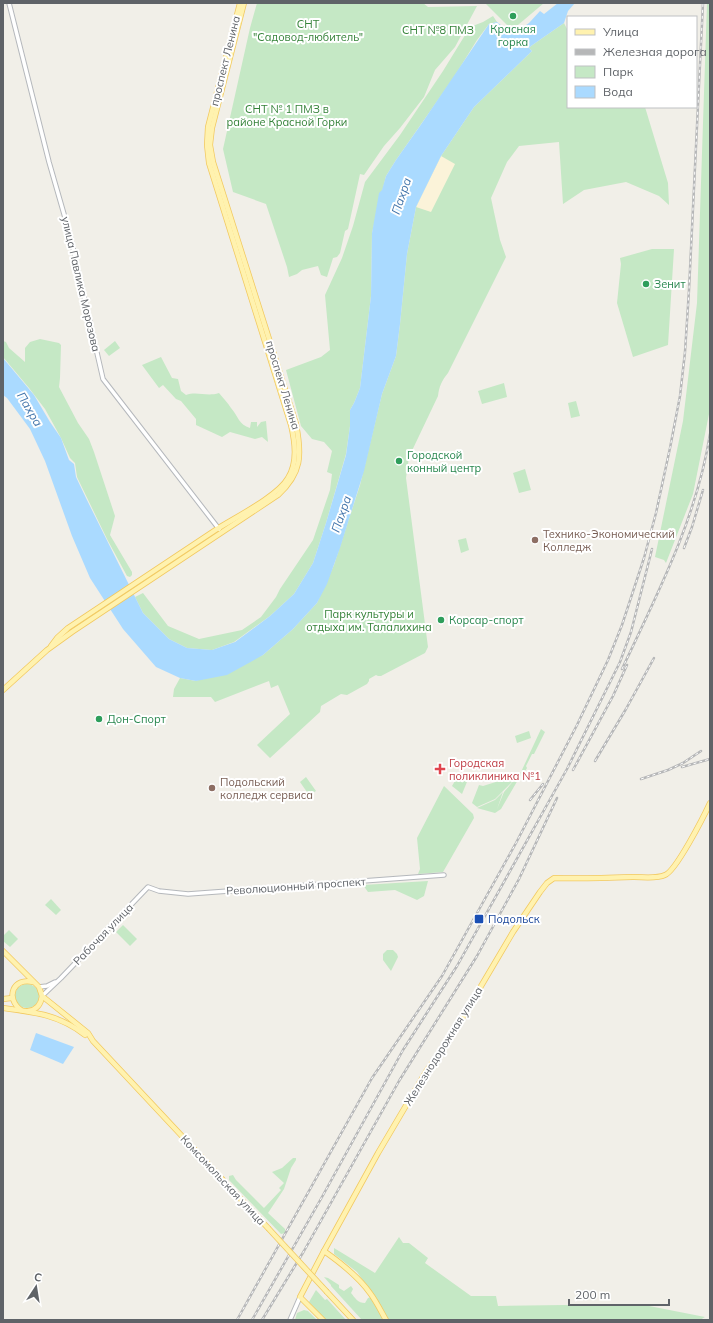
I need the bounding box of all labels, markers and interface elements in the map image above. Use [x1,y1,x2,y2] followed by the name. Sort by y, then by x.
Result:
[508,11,518,21] marker: Красная горка
[207,14,243,108] street label: проспект Ленина
[567,16,697,108] legend
[253,17,363,44] park label: СНТ "Садовод-любитель"
[490,22,536,49] place label: Красная горка
[402,23,474,37] park label: СНТ №8 ПМЗ
[602,24,639,39] text: Улица
[603,44,707,59] text: Железная дорога
[603,64,634,79] text: Парк
[603,84,633,99] text: Вода
[227,102,347,129] park label: СНТ № 1 ПМЗ в районе Красной Горки
[388,176,414,216] water label: Пахра
[59,215,103,353] street label: улица Павлика Морозова
[654,277,685,291] place label: Зенит
[641,279,651,289] marker: Зенит
[263,339,303,431] street label: проспект Ленина
[14,389,46,429] water label: Пахра
[407,448,481,475] place label: Городской конный центр
[394,456,404,466] marker: Городской конный центр
[328,494,354,534] water label: Пахра
[543,527,675,554] place label: Технико-Экономический Колледж
[530,535,540,545] marker: Технико-Экономический Колледж
[306,607,432,634] park label: Парк культуры и отдыха им. Талалихина
[449,613,523,627] place label: Корсар-спорт
[436,615,446,625] marker: Корсар-спорт
[107,712,166,726] place label: Дон-Спорт
[94,714,104,724] marker: Дон-Спорт
[449,756,541,783] place label: Городская поликлиника №1
[434,763,446,775] marker: Городская поликлиника №1
[220,775,313,802] place label: Подольский колледж сервиса
[207,783,217,793] marker: Подольский колледж сервиса
[226,874,366,898] street label: Революционный проспект
[70,900,136,968] street label: Рабочая улица
[488,912,540,926] place label: Подольск
[473,913,485,925] marker: Подольск
[401,984,485,1108] street label: Железнодорожная улица
[178,1132,268,1228] street label: Комсомольская улица
[16,1267,56,1307] north arrow
[33,1270,44,1285] text: С
[569,1281,669,1307] scale bar
[575,1287,610,1302] text: 200 m

